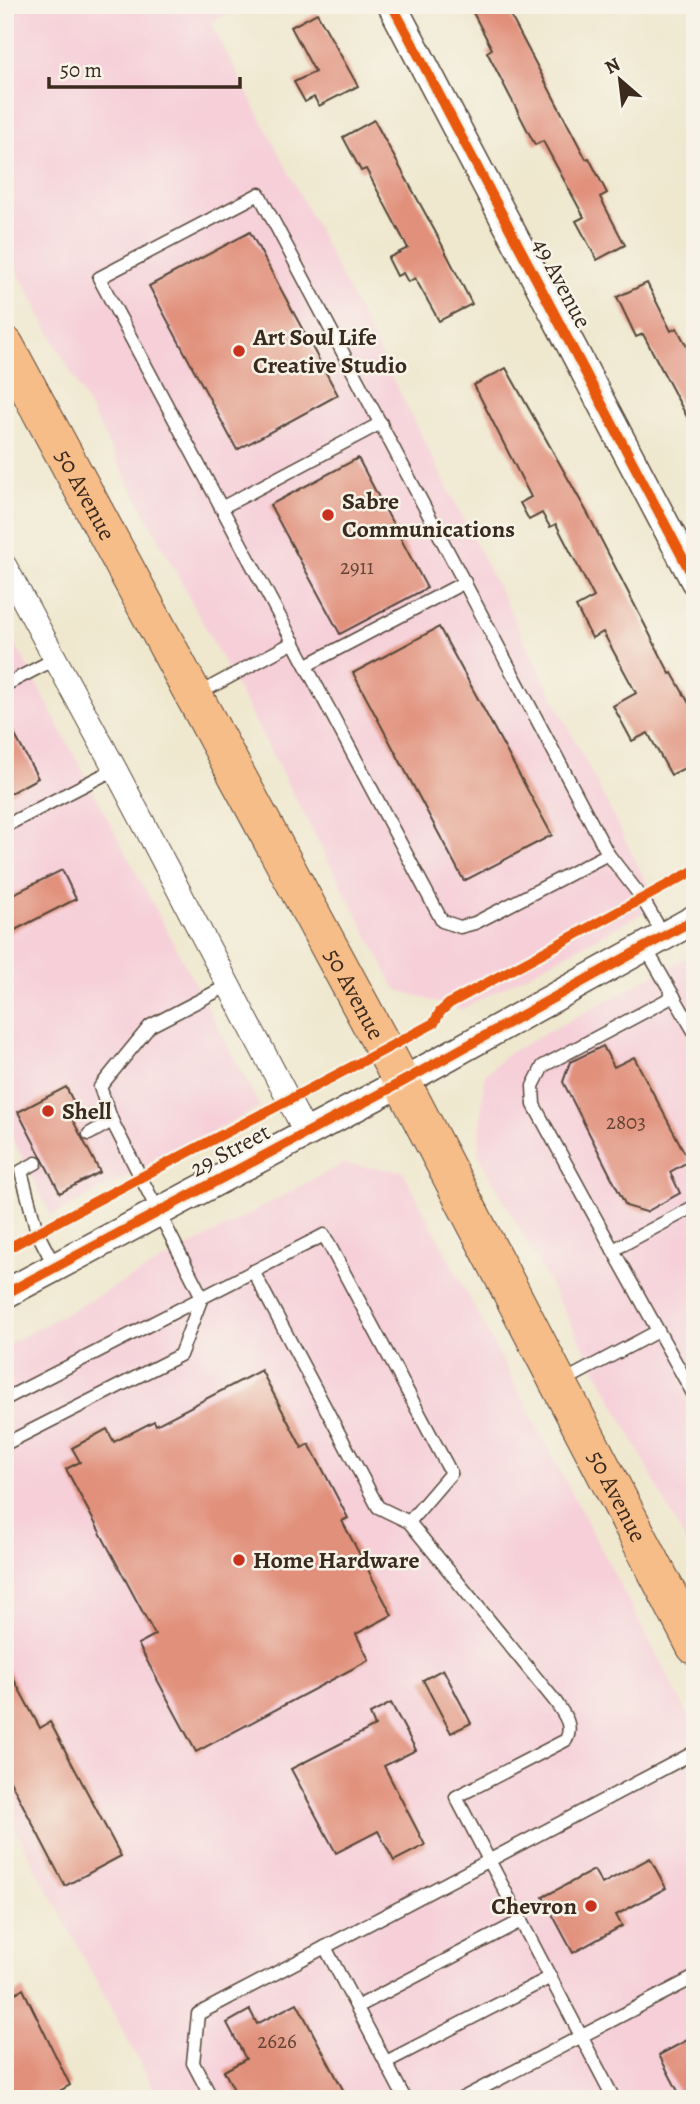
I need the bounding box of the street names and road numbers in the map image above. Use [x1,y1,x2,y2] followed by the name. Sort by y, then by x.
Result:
[525,232,599,334] street label: 49 Avenue
[48,443,123,546] street label: 50 Avenue
[317,943,392,1045] street label: 50 Avenue
[184,1116,276,1184] street label: 29 Street
[580,1445,654,1548] street label: 50 Avenue

